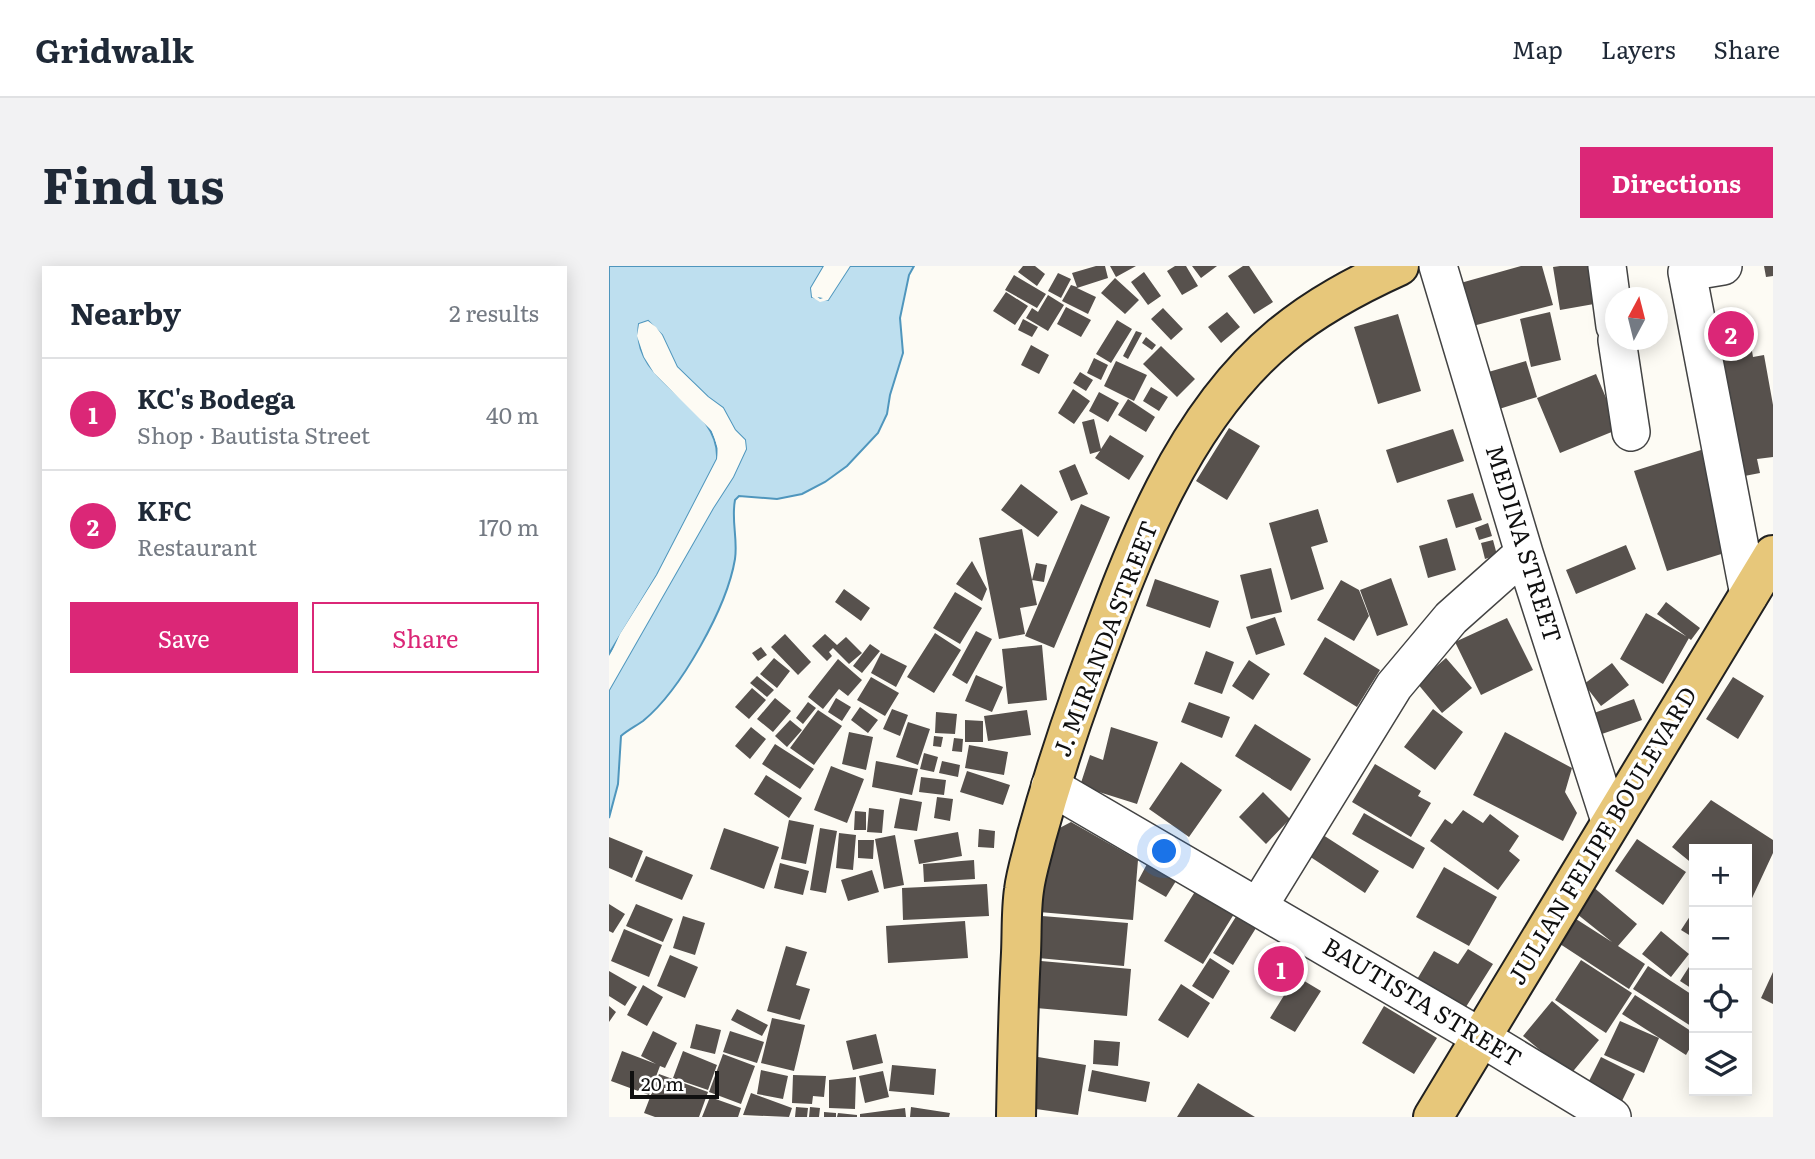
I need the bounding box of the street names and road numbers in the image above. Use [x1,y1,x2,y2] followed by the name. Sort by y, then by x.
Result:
[1479,440,1572,647] street label: MEDINA STREET
[1043,515,1165,761] street label: J. MIRANDA STREET
[1498,679,1704,990] street label: JULIAN FELIPE BOULEVARD
[1317,927,1529,1074] street label: BAUTISTA STREET

